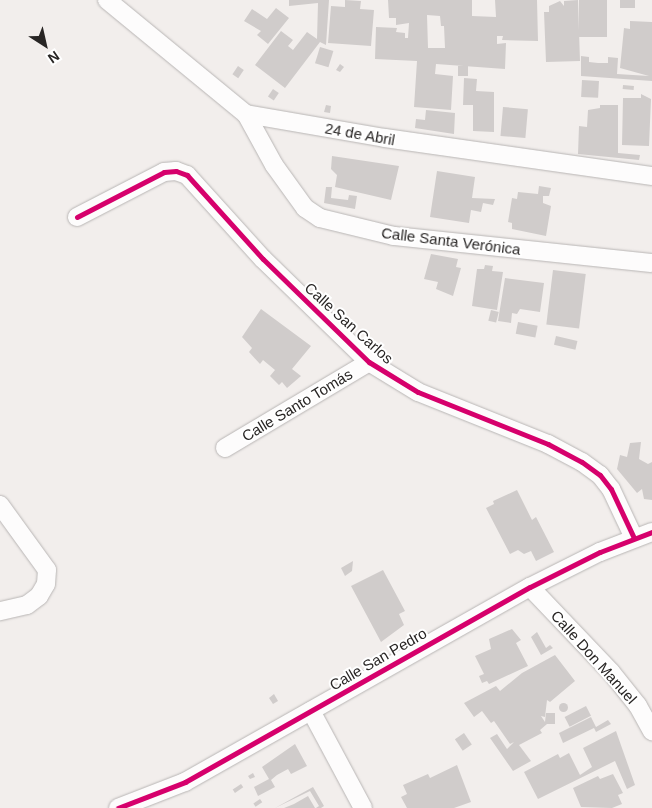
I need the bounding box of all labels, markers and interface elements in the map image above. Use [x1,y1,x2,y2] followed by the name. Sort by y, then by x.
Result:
[20,20,70,70] north arrow
[45,48,62,67] text: N
[323,119,397,149] street label: 24 de Abril
[380,224,522,258] street label: Calle Santa Verónica
[301,279,397,367] street label: Calle San Carlos
[238,365,356,445] street label: Calle Santo Tomás
[547,607,641,707] street label: Calle Don Manuel
[326,624,430,694] street label: Calle San Pedro

